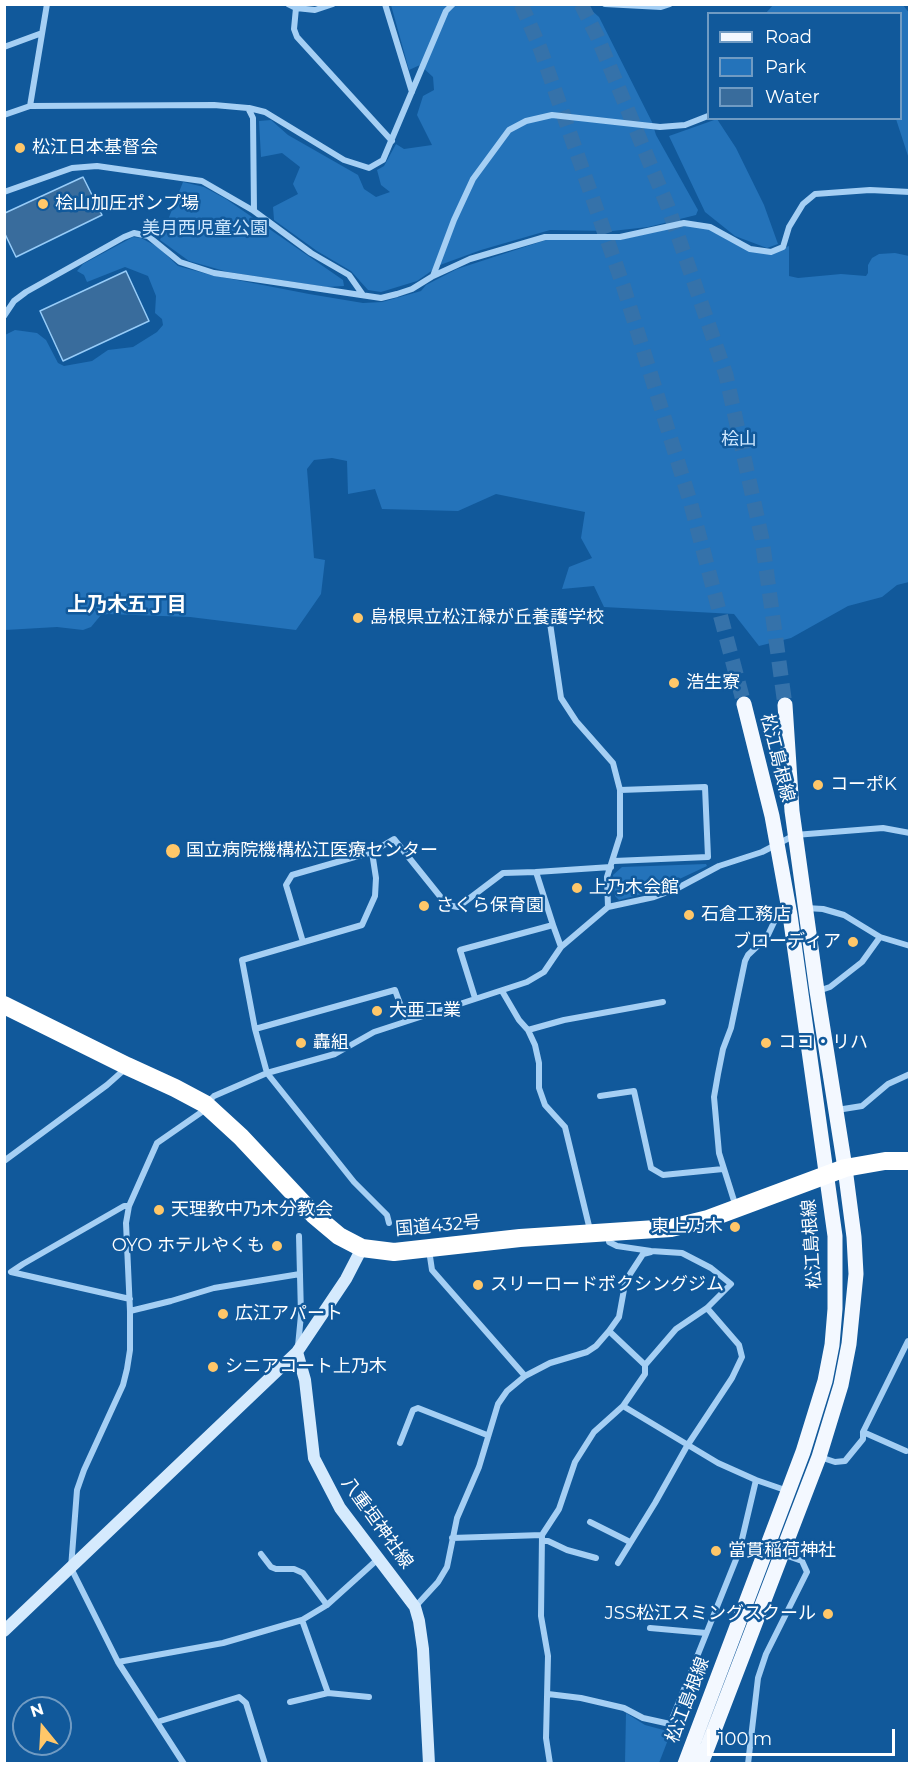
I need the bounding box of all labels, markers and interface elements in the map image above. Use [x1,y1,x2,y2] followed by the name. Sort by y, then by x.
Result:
[707,12,902,120] legend
[765,26,812,48] text: Road
[765,56,806,78] text: Park
[765,86,820,108] text: Water
[32,137,158,159] place label: 松江日本基督会
[13,141,27,155] marker: 松江日本基督会
[55,193,199,215] place label: 桧山加圧ポンプ場
[36,197,50,211] marker: 桧山加圧ポンプ場
[142,218,268,240] park label: 美月西児童公園
[721,429,757,451] park label: 桧山
[67,593,187,617] district label: 上乃木五丁目
[370,607,604,629] place label: 島根県立松江緑が丘養護学校
[351,611,365,625] marker: 島根県立松江緑が丘養護学校
[686,672,740,694] place label: 浩生寮
[667,676,681,690] marker: 浩生寮
[756,712,798,804] street label: 松江島根線
[830,774,897,796] place label: コーポK
[811,778,825,792] marker: コーポK
[186,840,438,862] place label: 国立病院機構松江医療センター
[164,842,182,860] marker: 国立病院機構松江医療センター
[589,877,679,899] place label: 上乃木会館
[570,881,584,895] marker: 上乃木会館
[436,895,544,917] place label: さくら保育園
[417,899,431,913] marker: さくら保育園
[701,904,791,926] place label: 石倉工務店
[682,908,696,922] marker: 石倉工務店
[733,931,841,953] place label: ブローディア
[846,935,860,949] marker: ブローディア
[389,1000,461,1022] place label: 大亜工業
[370,1004,384,1018] marker: 大亜工業
[313,1032,349,1054] place label: 轟組
[778,1032,868,1054] place label: ココ・リハ
[294,1036,308,1050] marker: 轟組
[759,1036,773,1050] marker: ココ・リハ
[798,1198,826,1290] street label: 松江島根線
[171,1199,333,1221] place label: 天理教中乃木分教会
[152,1203,166,1217] marker: 天理教中乃木分教会
[394,1211,482,1241] street label: 国道432号
[651,1216,723,1238] place label: 東上乃木
[728,1220,742,1234] marker: 東上乃木
[112,1235,265,1257] place label: OYO ホテルやくも
[270,1239,284,1253] marker: OYO ホテルやくも
[490,1274,724,1296] place label: スリーロードボクシングジム
[471,1278,485,1292] marker: スリーロードボクシングジム
[235,1303,343,1325] place label: 広江アパート
[216,1307,230,1321] marker: 広江アパート
[225,1356,387,1378] place label: シニアコート上乃木
[206,1360,220,1374] marker: シニアコート上乃木
[337,1473,417,1573] street label: 八重垣神社線
[728,1540,836,1562] place label: 當貫稲荷神社
[709,1544,723,1558] marker: 當貫稲荷神社
[605,1603,816,1625] place label: JSS松江スミングスクール
[821,1607,835,1621] marker: JSS松江スミングスクール
[662,1654,714,1746] street label: 松江島根線
[12,1696,72,1756] north arrow
[28,1699,46,1721] text: N
[710,1717,898,1755] scale bar
[718,1728,772,1750] text: 100 m

